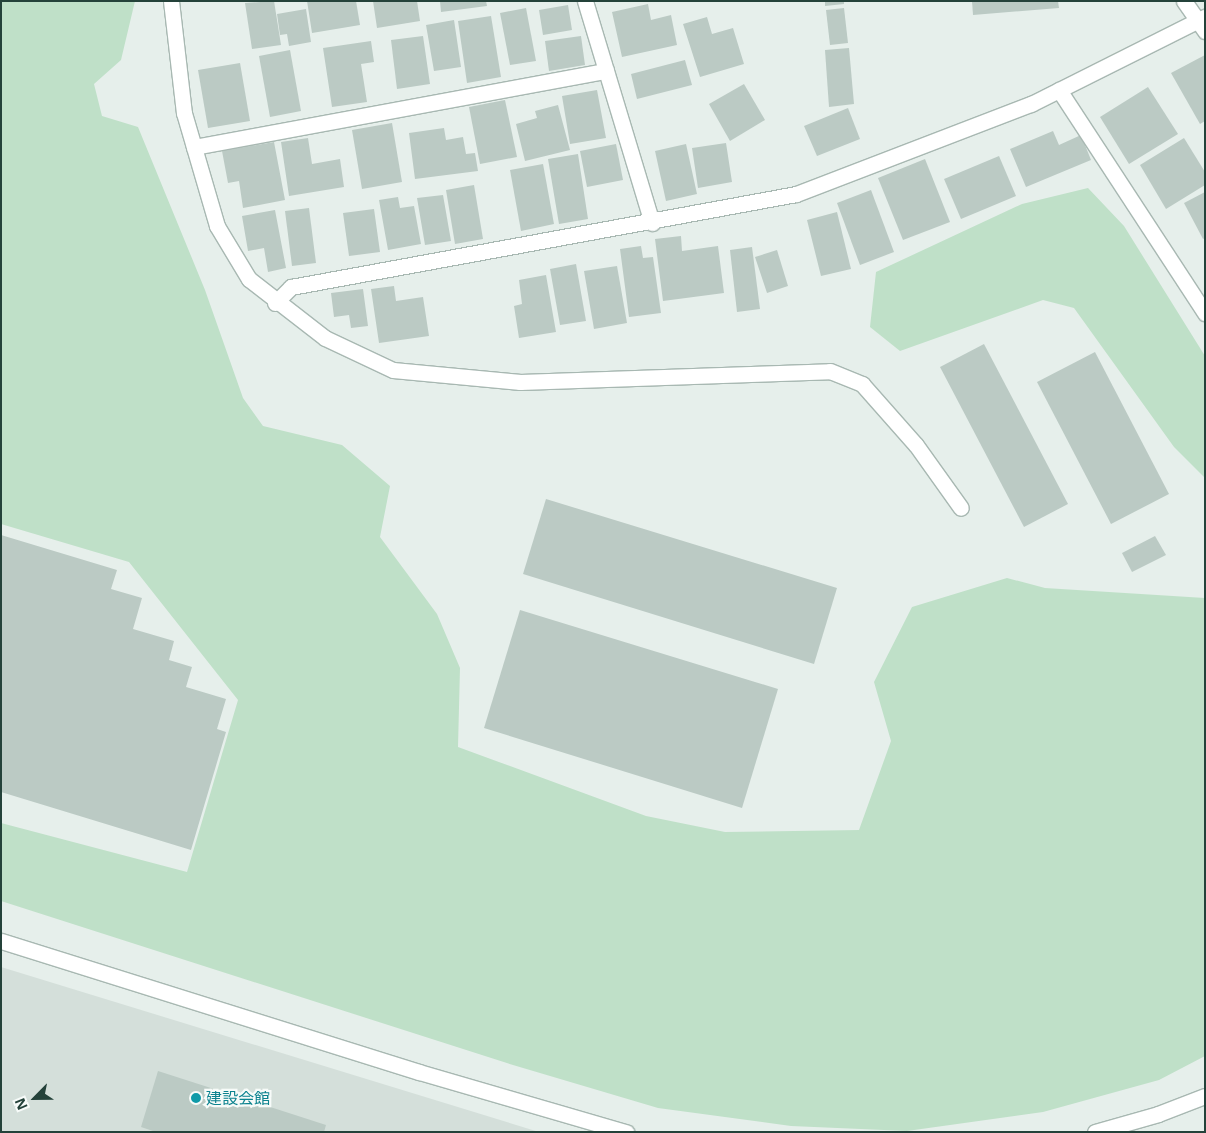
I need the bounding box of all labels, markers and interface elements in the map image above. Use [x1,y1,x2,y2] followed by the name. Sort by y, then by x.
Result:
[10,1073,60,1123] north arrow
[206,1088,270,1108] place label: 建設会館
[190,1092,202,1104] marker: 建設会館
[10,1095,32,1113] text: N

